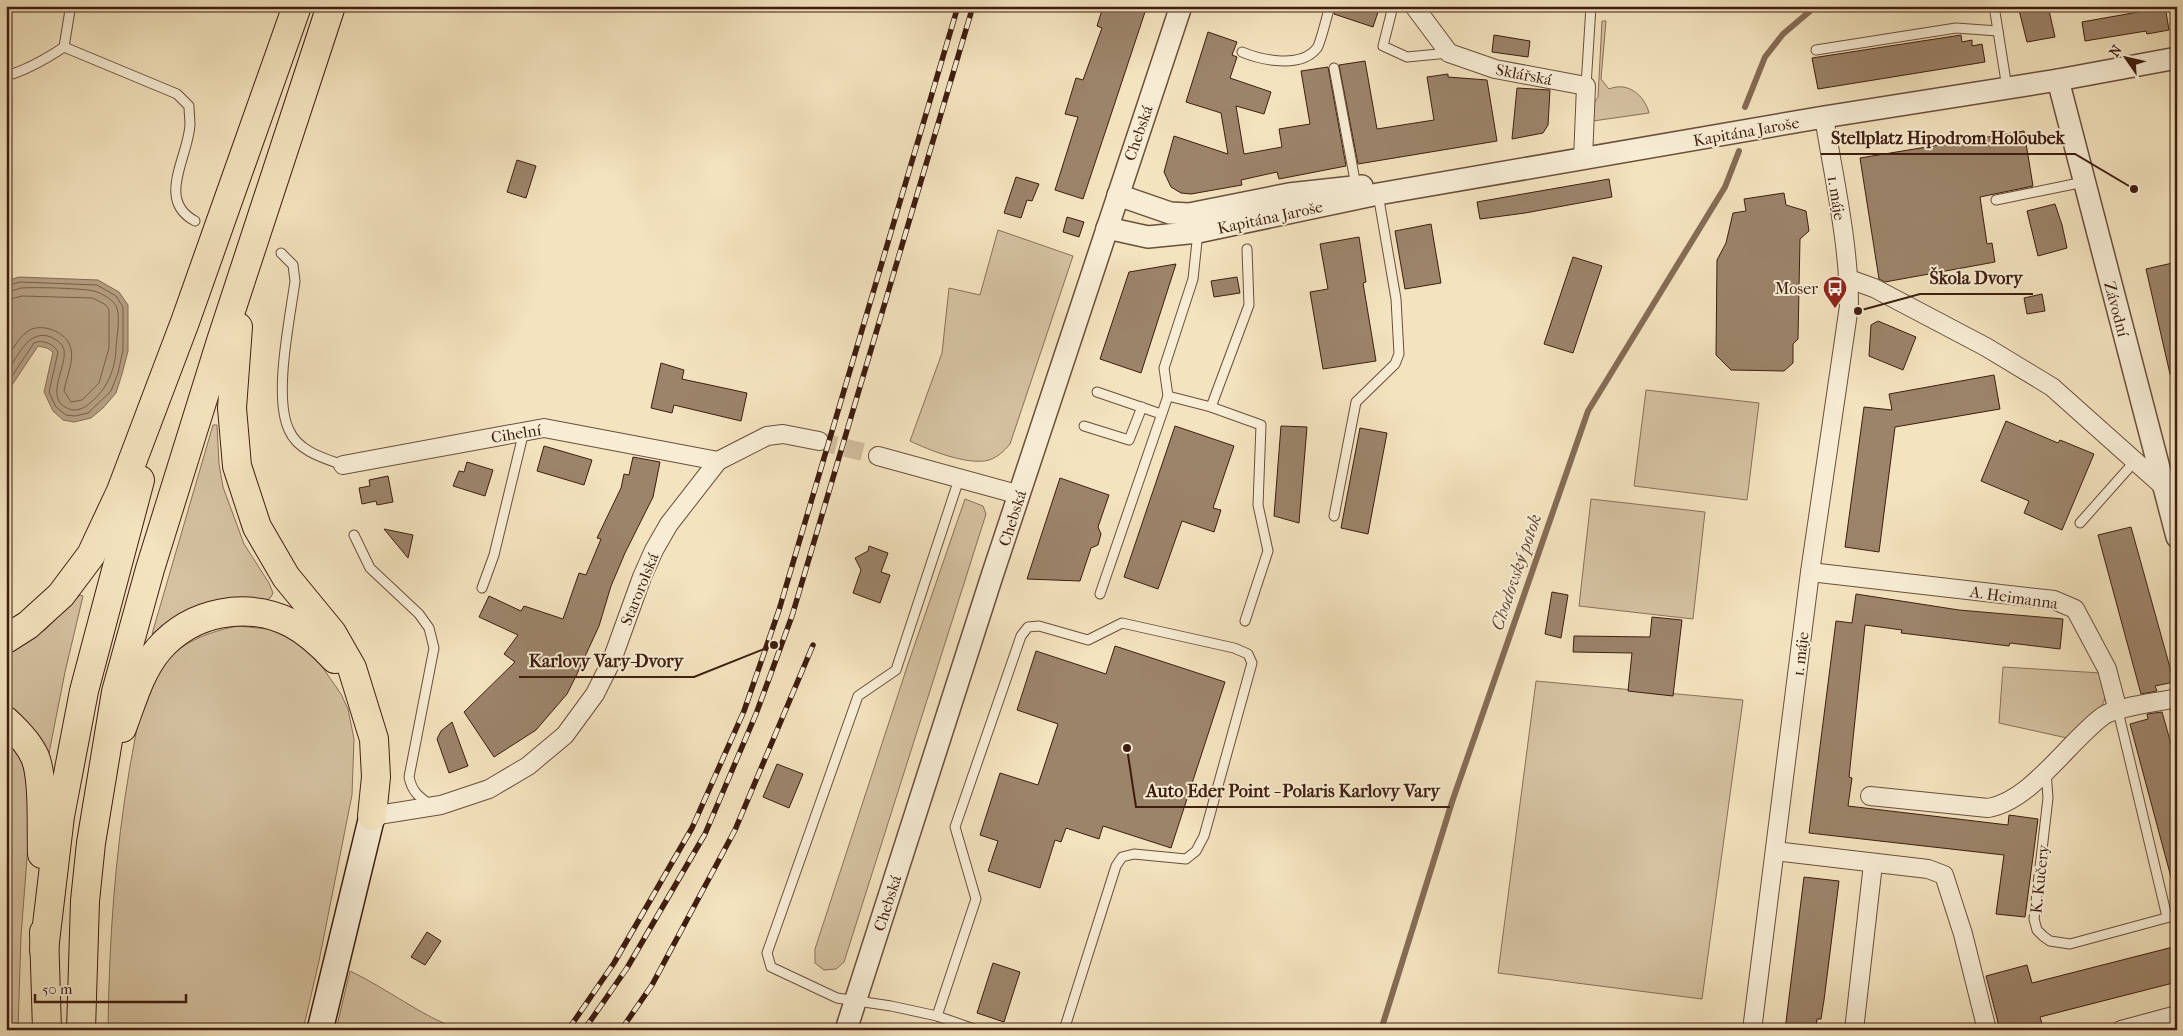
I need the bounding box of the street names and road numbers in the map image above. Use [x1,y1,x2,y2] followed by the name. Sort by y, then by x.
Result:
[1494,60,1554,89] street label: Sklářská
[1120,102,1157,163] street label: Chebská
[1692,113,1801,150] street label: Kapitána Jaroše
[1824,174,1849,222] street label: 1. máje
[1216,197,1325,238] street label: Kapitána Jaroše
[2100,279,2133,339] street label: Závodní
[490,420,543,447] street label: Cihelní
[995,487,1031,548] street label: Chebská
[616,550,663,628] street label: Starorolská
[1968,582,2060,613] street label: A. Heimanna
[1788,631,1813,677] street label: 1. máje
[2026,843,2053,914] street label: K. Kučery
[870,872,906,933] street label: Chebská

